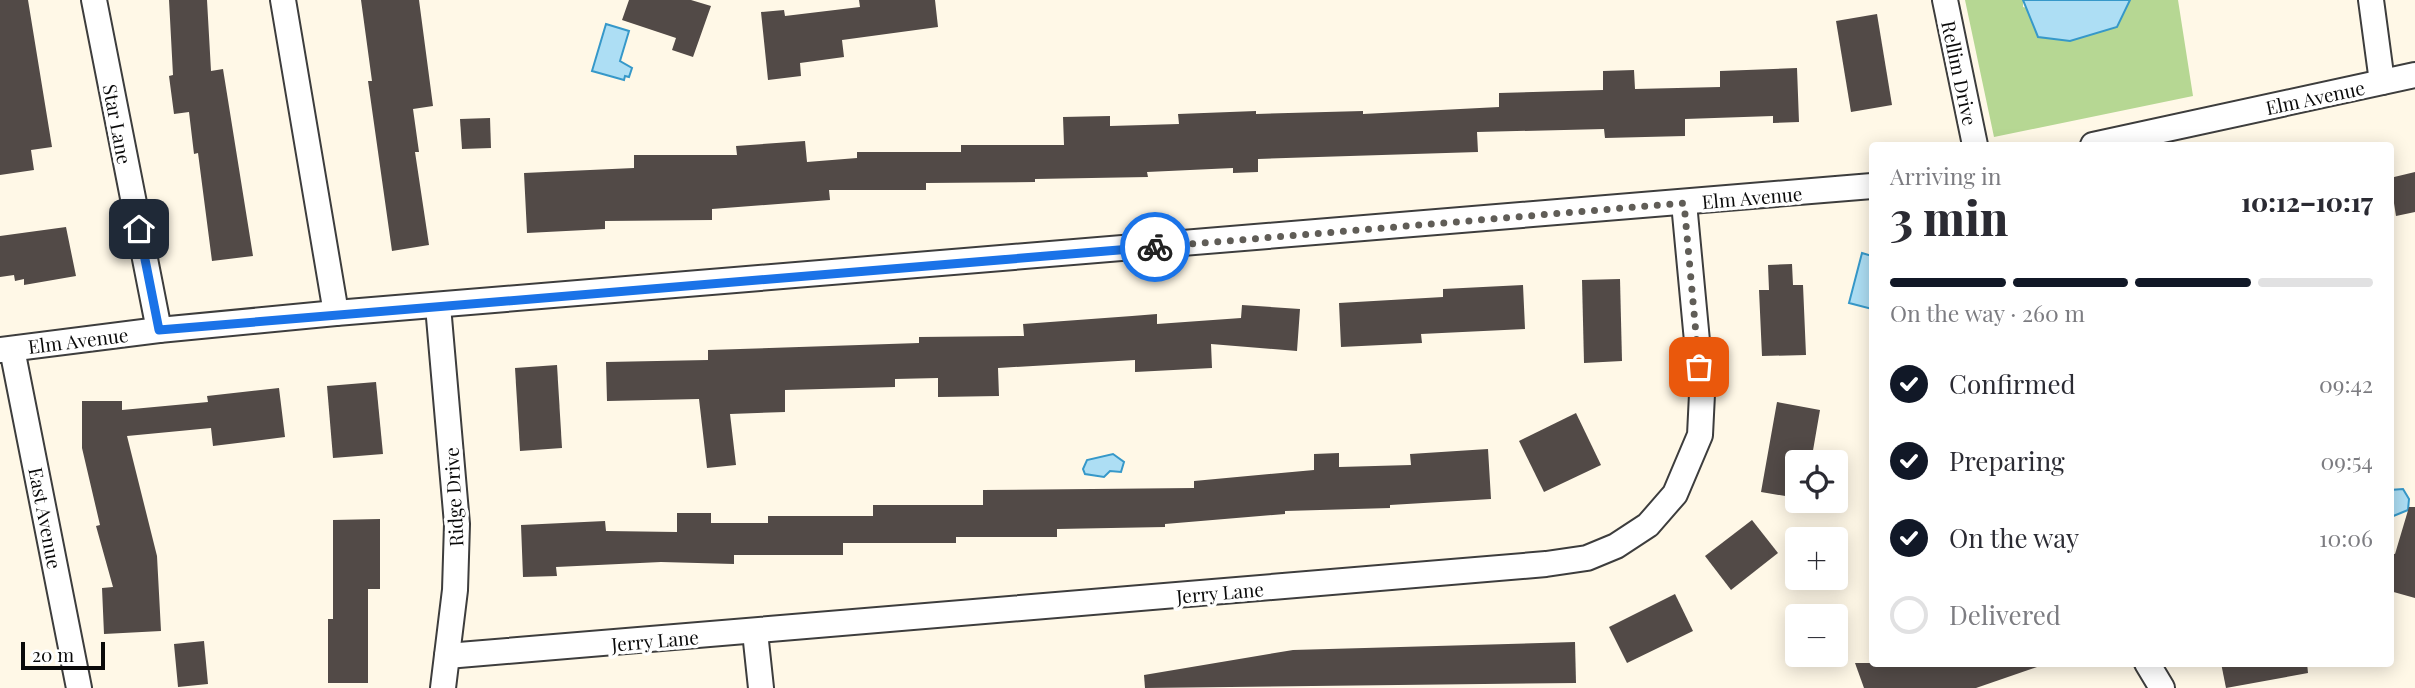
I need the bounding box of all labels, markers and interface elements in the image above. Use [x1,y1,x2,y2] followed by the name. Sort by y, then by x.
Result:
[1936,18,1984,128] street label: Rellim Drive
[2263,74,2367,120] street label: Elm Avenue
[98,82,138,166] street label: Star Lane
[1890,160,2002,191] text: Arriving in
[1701,180,1803,214] street label: Elm Avenue
[2241,184,2373,219] text: 10:12–10:17
[1890,186,2008,248] text: 3 min
[109,199,169,259] pin
[120,210,158,248] icon: home
[1120,212,1190,282] courier
[1136,228,1174,266] icon: bike
[1890,297,2085,328] text: On the way · 260 m
[26,321,130,359] street label: Elm Avenue
[1669,337,1729,397] pin
[1680,348,1718,386] icon: bag
[1890,365,1928,403] icon: check
[1949,366,2076,401] text: Confirmed
[2319,368,2373,399] text: 09:42
[1890,442,1928,480] icon: check
[1949,443,2065,478] text: Preparing
[2320,445,2373,476] text: 09:54
[437,447,469,547] street label: Ridge Drive
[1785,450,1848,667] map controls
[1785,450,1848,513] button: locate
[23,465,69,571] street label: East Avenue
[1890,519,1928,557] icon: check
[1949,520,2079,555] text: On the way
[2319,522,2373,553] text: 10:06
[1785,527,1848,590] button: +
[1174,575,1265,609] street label: Jerry Lane
[1949,597,2061,632] text: Delivered
[1785,604,1848,667] button: −
[609,623,700,657] street label: Jerry Lane
[21,639,105,671] scale bar
[32,641,74,667] text: 20 m

